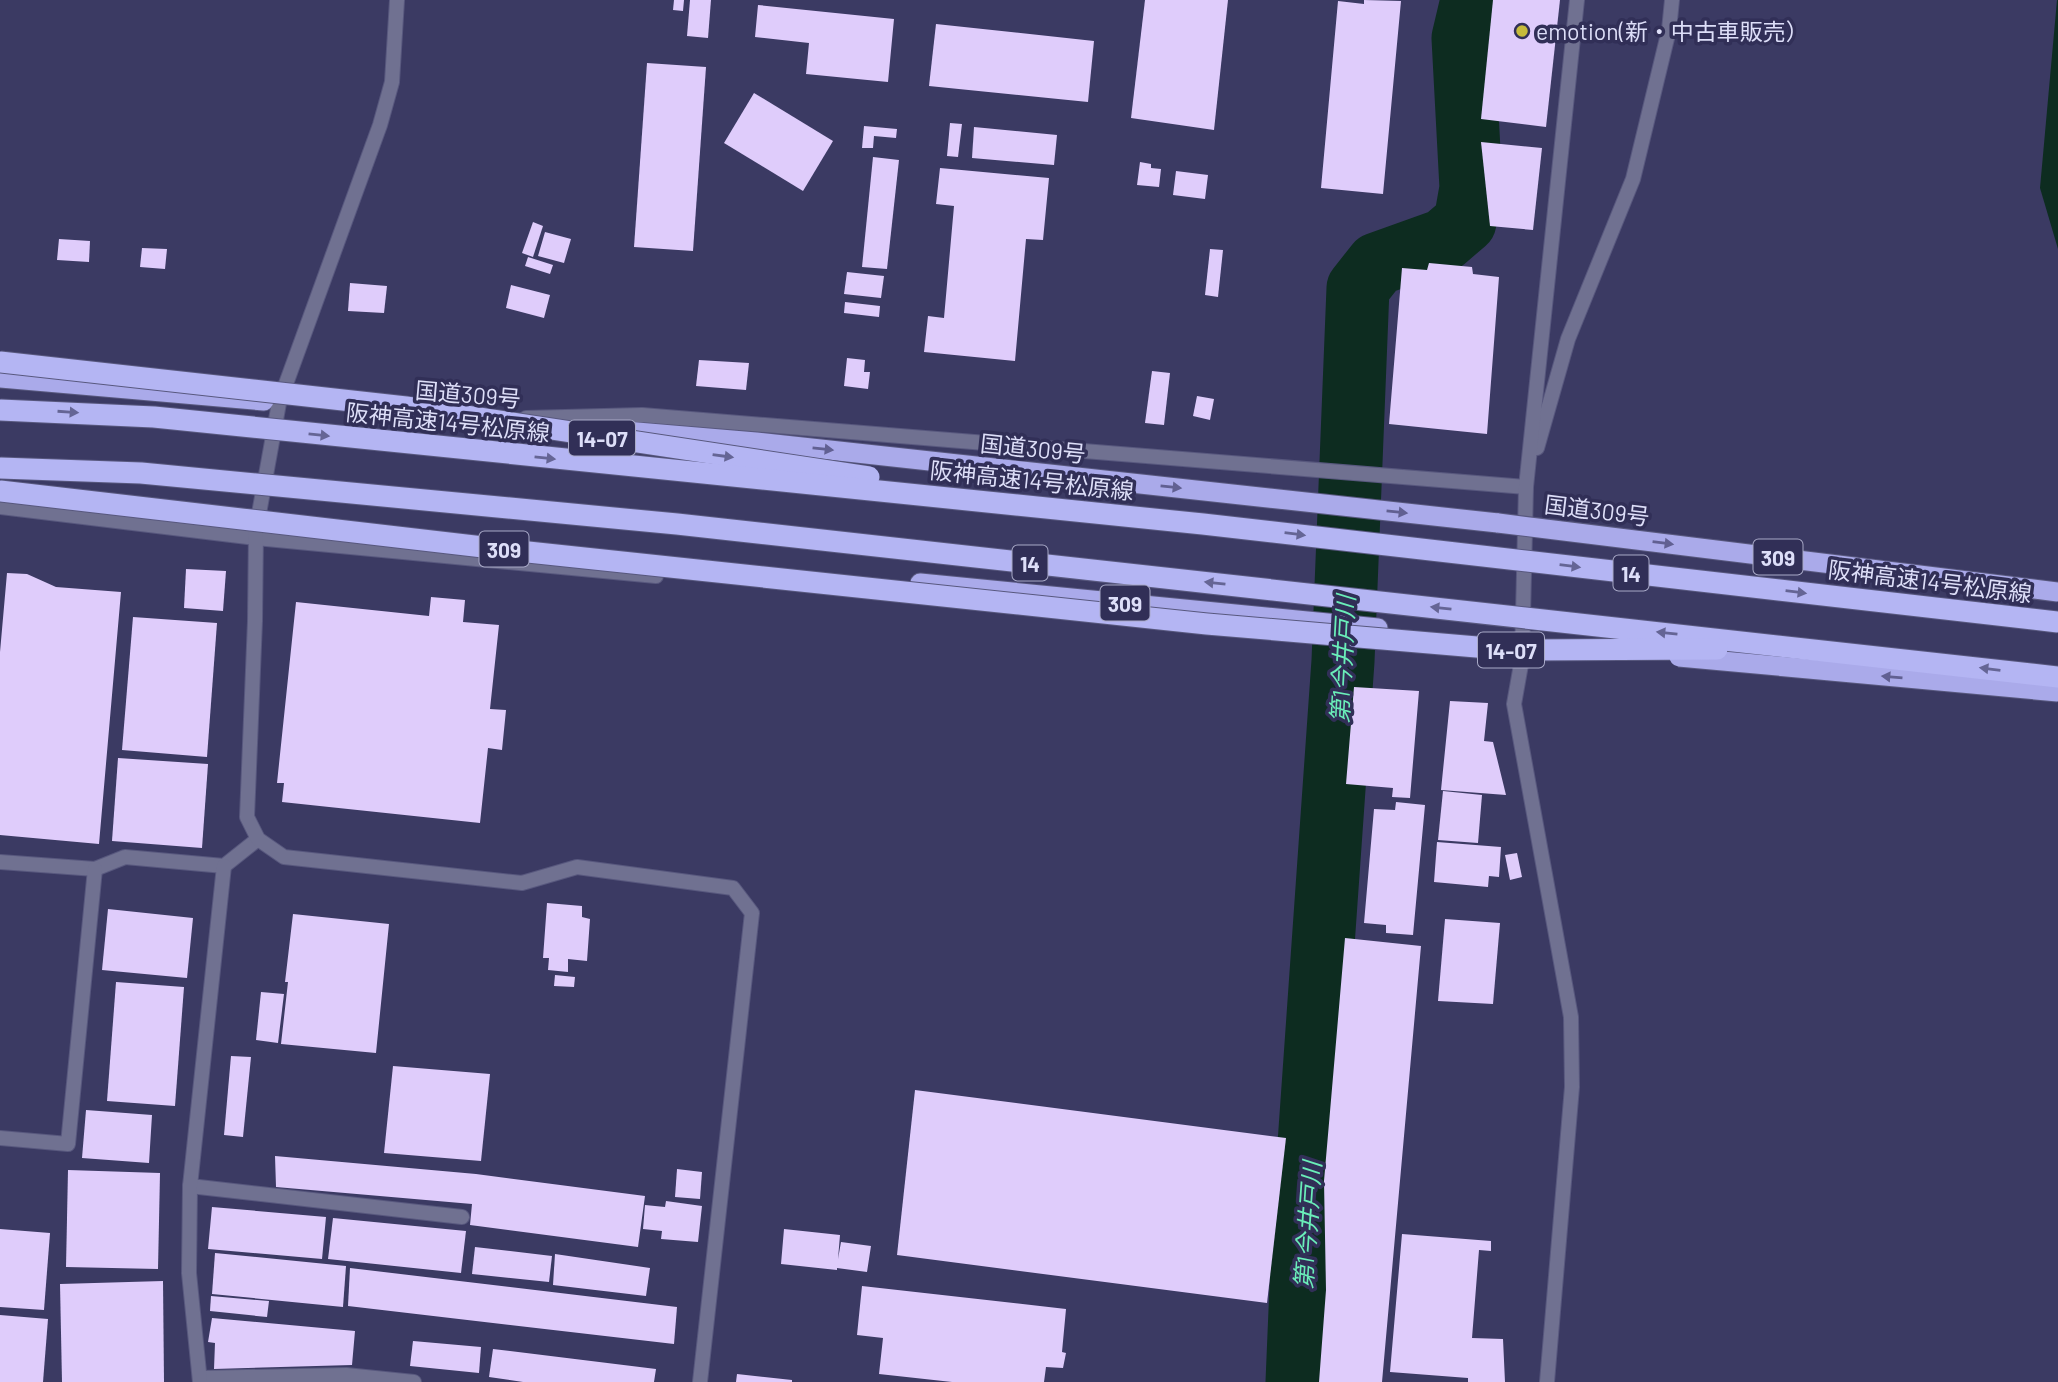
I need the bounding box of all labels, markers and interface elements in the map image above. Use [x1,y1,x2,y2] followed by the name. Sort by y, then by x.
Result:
[1536,17,1809,45] place label: emotion(新・中古車販売）
[1514,23,1530,39] marker: emotion(新・中古車販売）
[414,375,522,413] street label: 国道309号
[345,397,551,447] street label: 阪神高速14号松原線
[57,406,79,417] one-way arrow
[569,420,635,456] road number: 14-07
[308,429,330,440] one-way arrow
[979,429,1087,467] street label: 国道309号
[813,444,835,455] one-way arrow
[713,451,735,462] one-way arrow
[535,453,557,464] one-way arrow
[929,455,1135,505] street label: 阪神高速14号松原線
[1161,482,1183,493] one-way arrow
[1543,490,1651,530] street label: 国道309号
[1387,507,1409,518] one-way arrow
[1284,529,1306,540] one-way arrow
[480,532,528,566] road number: 309
[1652,538,1674,549] one-way arrow
[1754,540,1802,574] road number: 309
[1012,546,1048,580] road number: 14
[1827,555,2033,607] street label: 阪神高速14号松原線
[1614,556,1648,590] road number: 14
[1559,560,1581,571] one-way arrow
[1203,577,1225,588] one-way arrow
[1100,586,1150,620] road number: 309
[1785,587,1807,598] one-way arrow
[1324,591,1360,724] water label: 第1今井戸川
[1429,602,1451,613] one-way arrow
[1656,627,1678,638] one-way arrow
[1478,632,1544,668] road number: 14-07
[1979,664,2001,675] one-way arrow
[1881,671,1903,682] one-way arrow
[1288,1157,1326,1290] water label: 第1今井戸川

